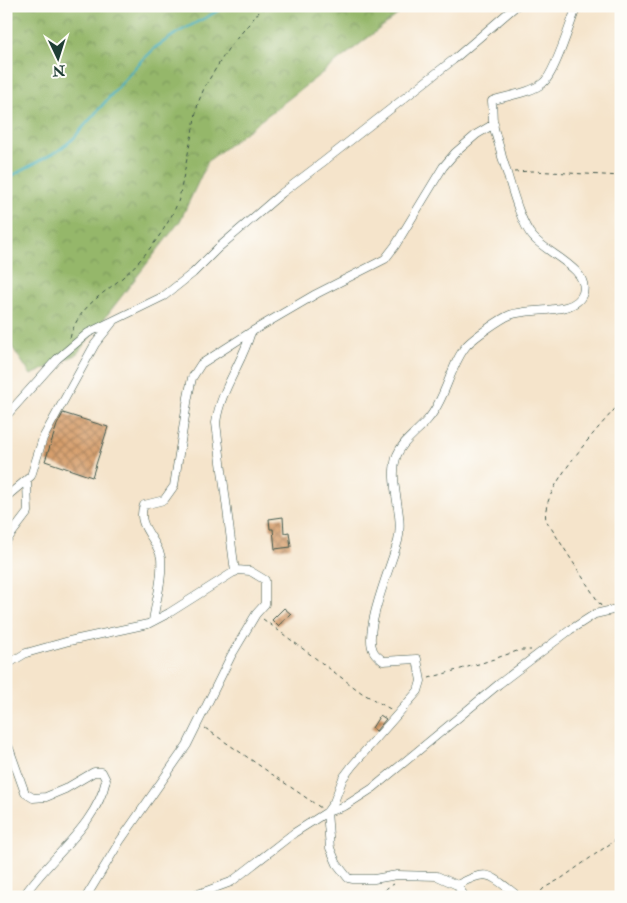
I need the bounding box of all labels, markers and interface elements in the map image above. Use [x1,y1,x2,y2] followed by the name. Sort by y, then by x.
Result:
[32,32,82,82] north arrow
[52,61,67,79] text: N

